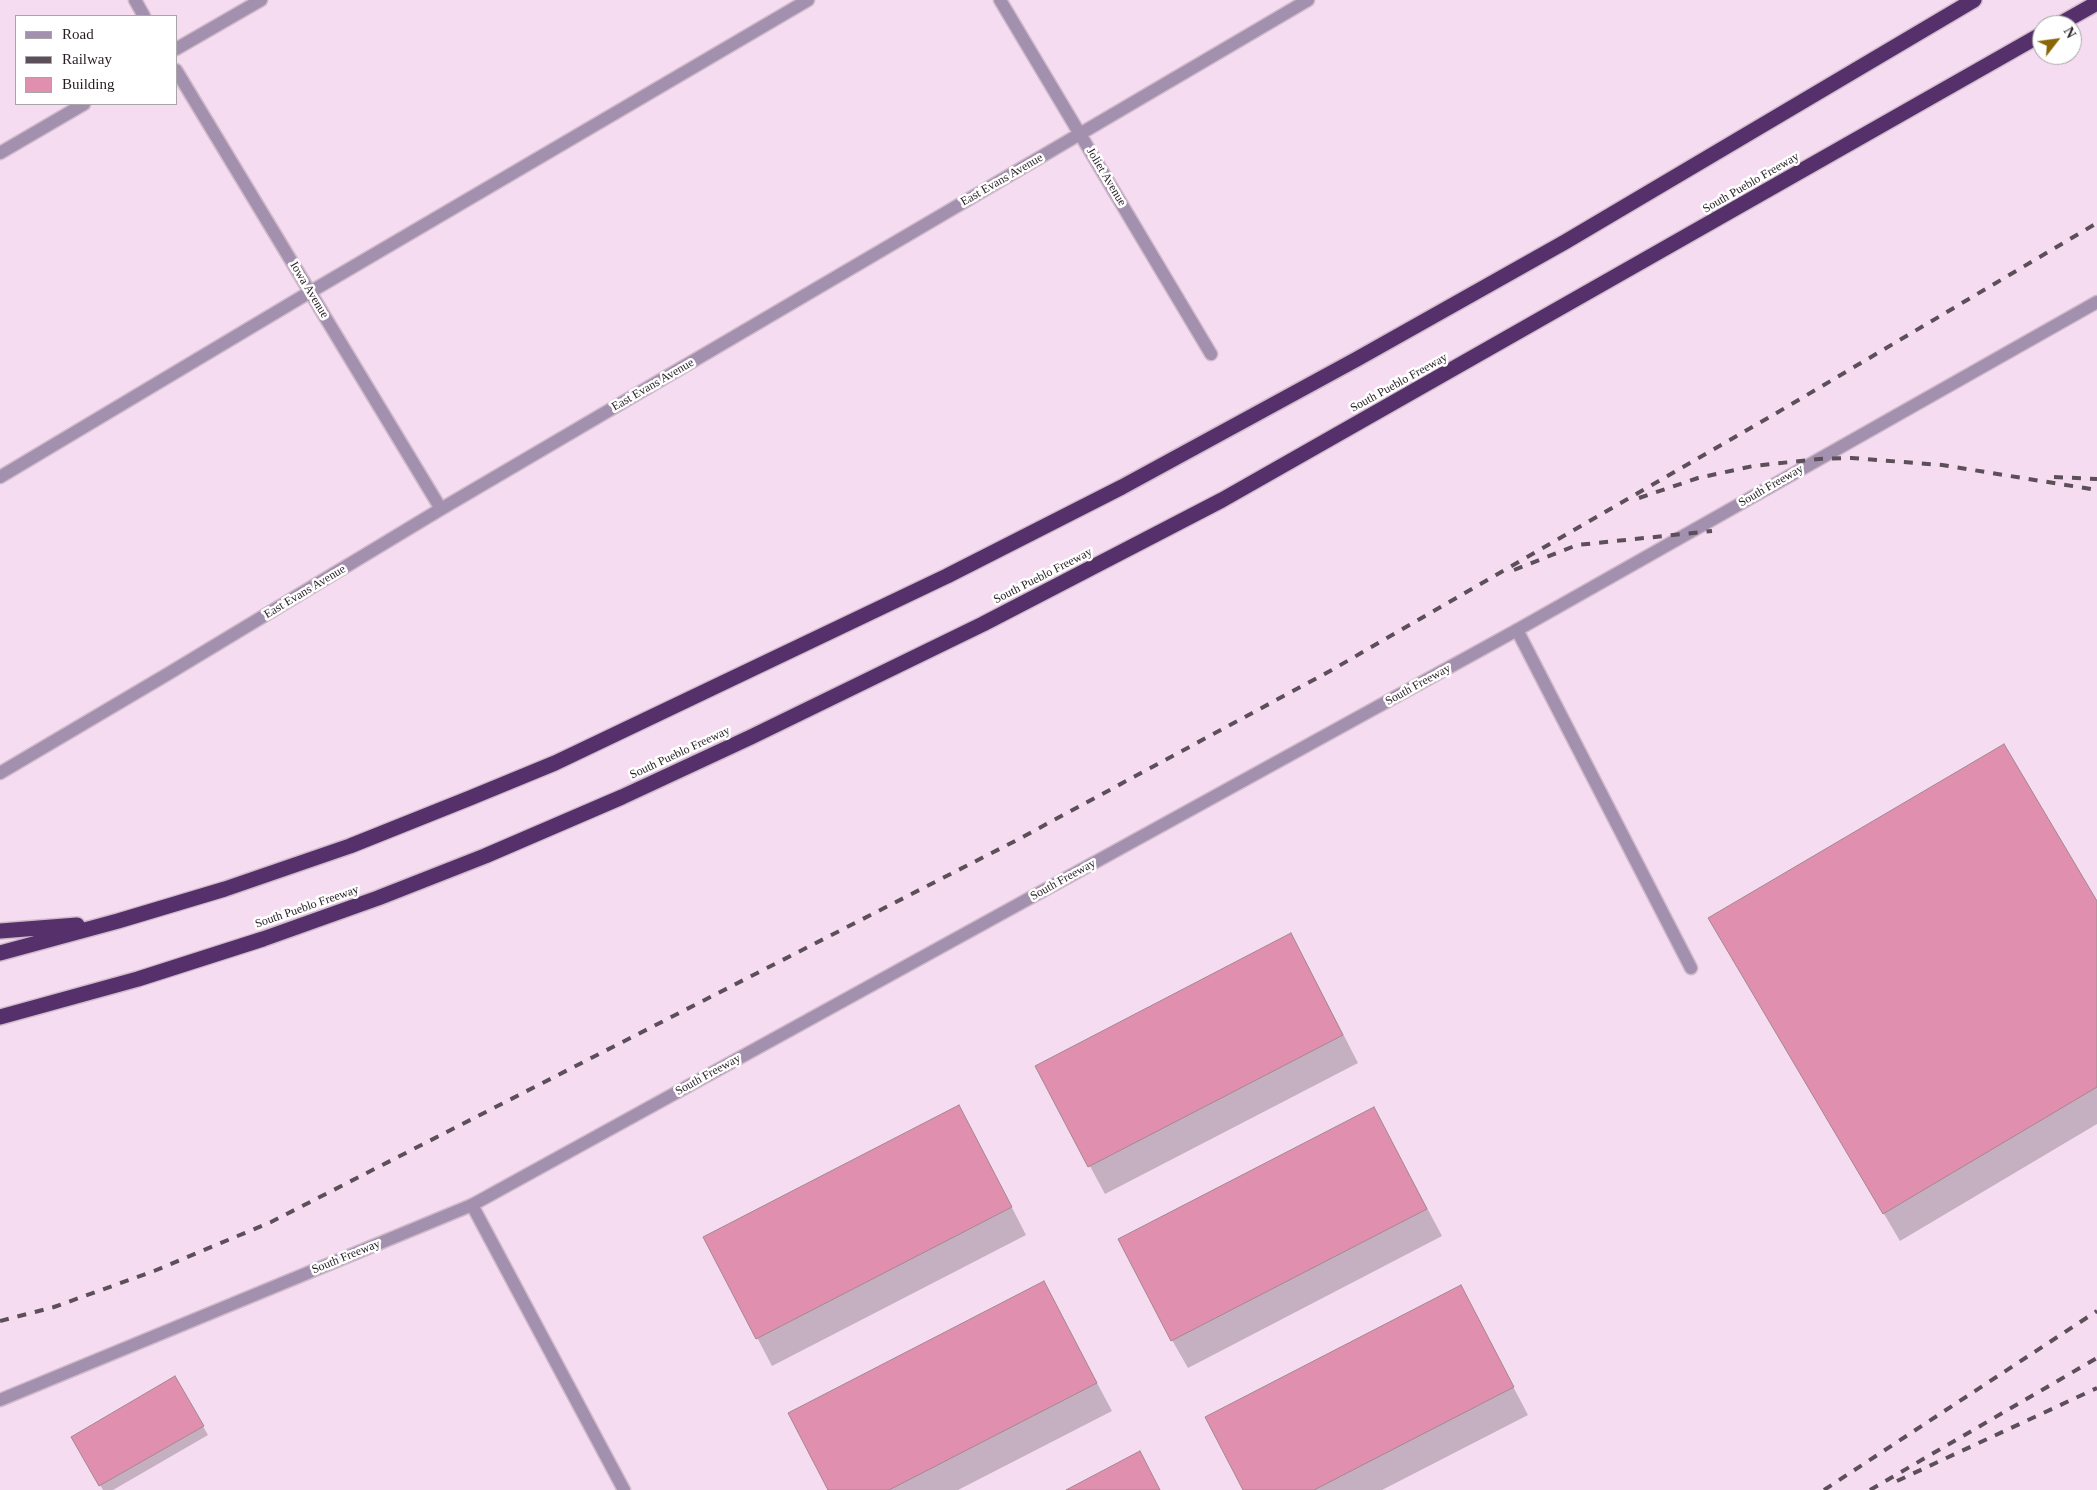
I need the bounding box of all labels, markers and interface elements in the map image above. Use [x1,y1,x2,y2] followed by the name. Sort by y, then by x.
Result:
[15,15,178,105] legend
[2032,15,2082,65] north arrow
[2061,25,2079,41] text: N
[62,26,94,42] text: Road
[62,51,112,67] text: Railway
[62,76,115,92] text: Building
[1083,145,1129,209] street label: Joliet Avenue
[1700,150,1802,216] street label: South Pueblo Freeway
[958,151,1046,209] street label: East Evans Avenue
[286,259,332,321] street label: Iowa Avenue
[1348,350,1450,416] street label: South Pueblo Freeway
[609,356,697,414] street label: East Evans Avenue
[1736,462,1806,510] street label: South Freeway
[991,545,1095,607] street label: South Pueblo Freeway
[262,562,348,622] street label: East Evans Avenue
[1383,661,1453,709] street label: South Freeway
[628,724,732,782] street label: South Pueblo Freeway
[1028,856,1098,904] street label: South Freeway
[253,883,361,931] street label: South Pueblo Freeway
[673,1051,743,1099] street label: South Freeway
[310,1237,382,1277] street label: South Freeway

